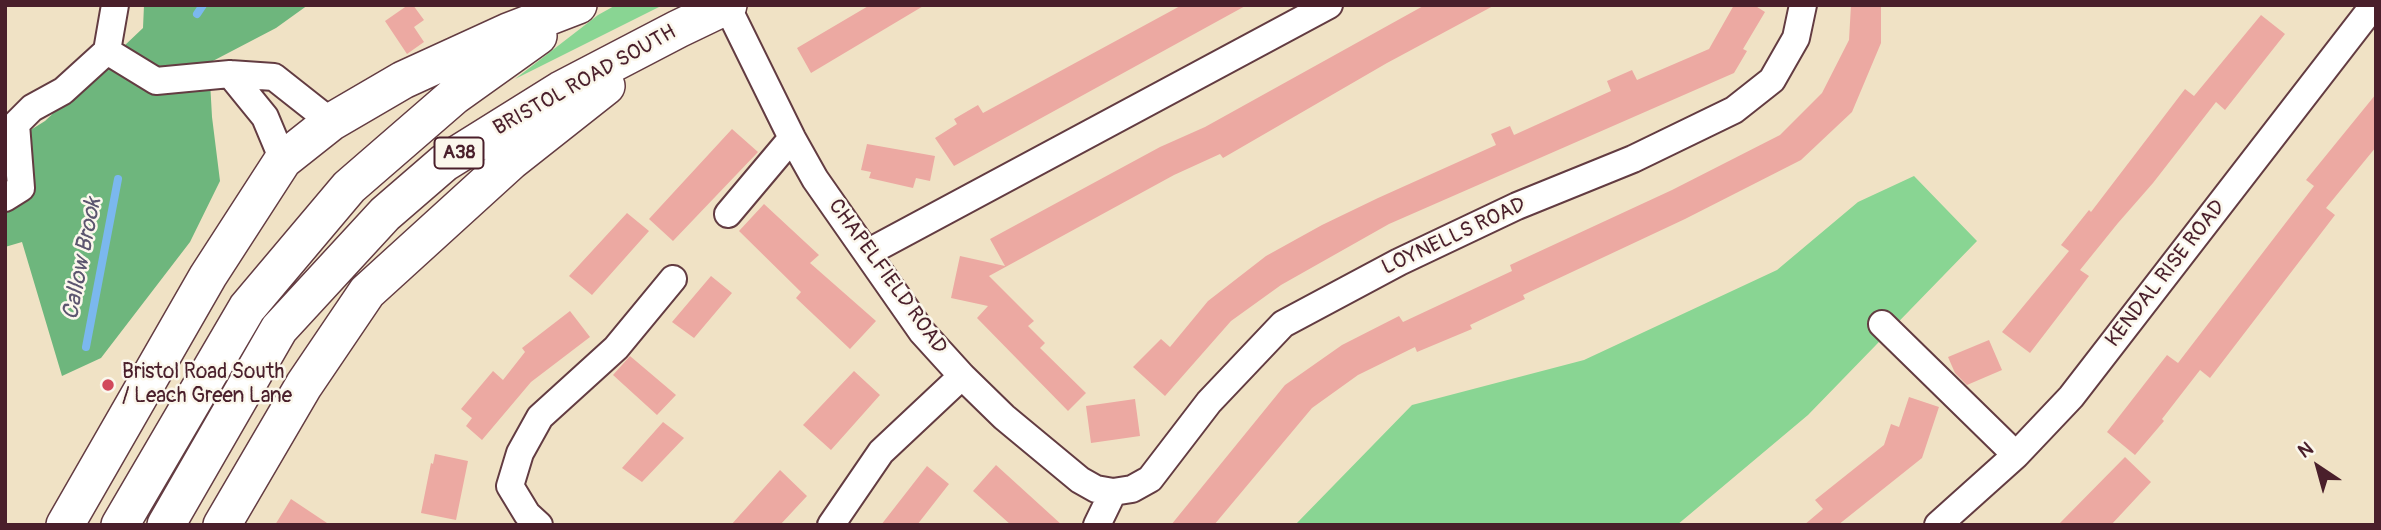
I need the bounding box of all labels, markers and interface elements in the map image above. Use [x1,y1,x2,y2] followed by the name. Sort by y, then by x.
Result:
[489,20,681,142] street label: BRISTOL ROAD SOUTH
[434,138,484,168] road number: A38
[1378,193,1530,281] street label: LOYNELLS ROAD
[822,195,952,359] street label: CHAPELFIELD ROAD
[58,196,108,322] water label: Callow Brook
[2101,196,2231,352] street label: KENDAL RISE ROAD
[122,360,292,410] place label: Bristol Road South / Leach Green Lane
[100,377,116,393] marker: Bristol Road South / Leach Green Lane
[2283,432,2353,502] north arrow
[2293,437,2318,464] text: N

